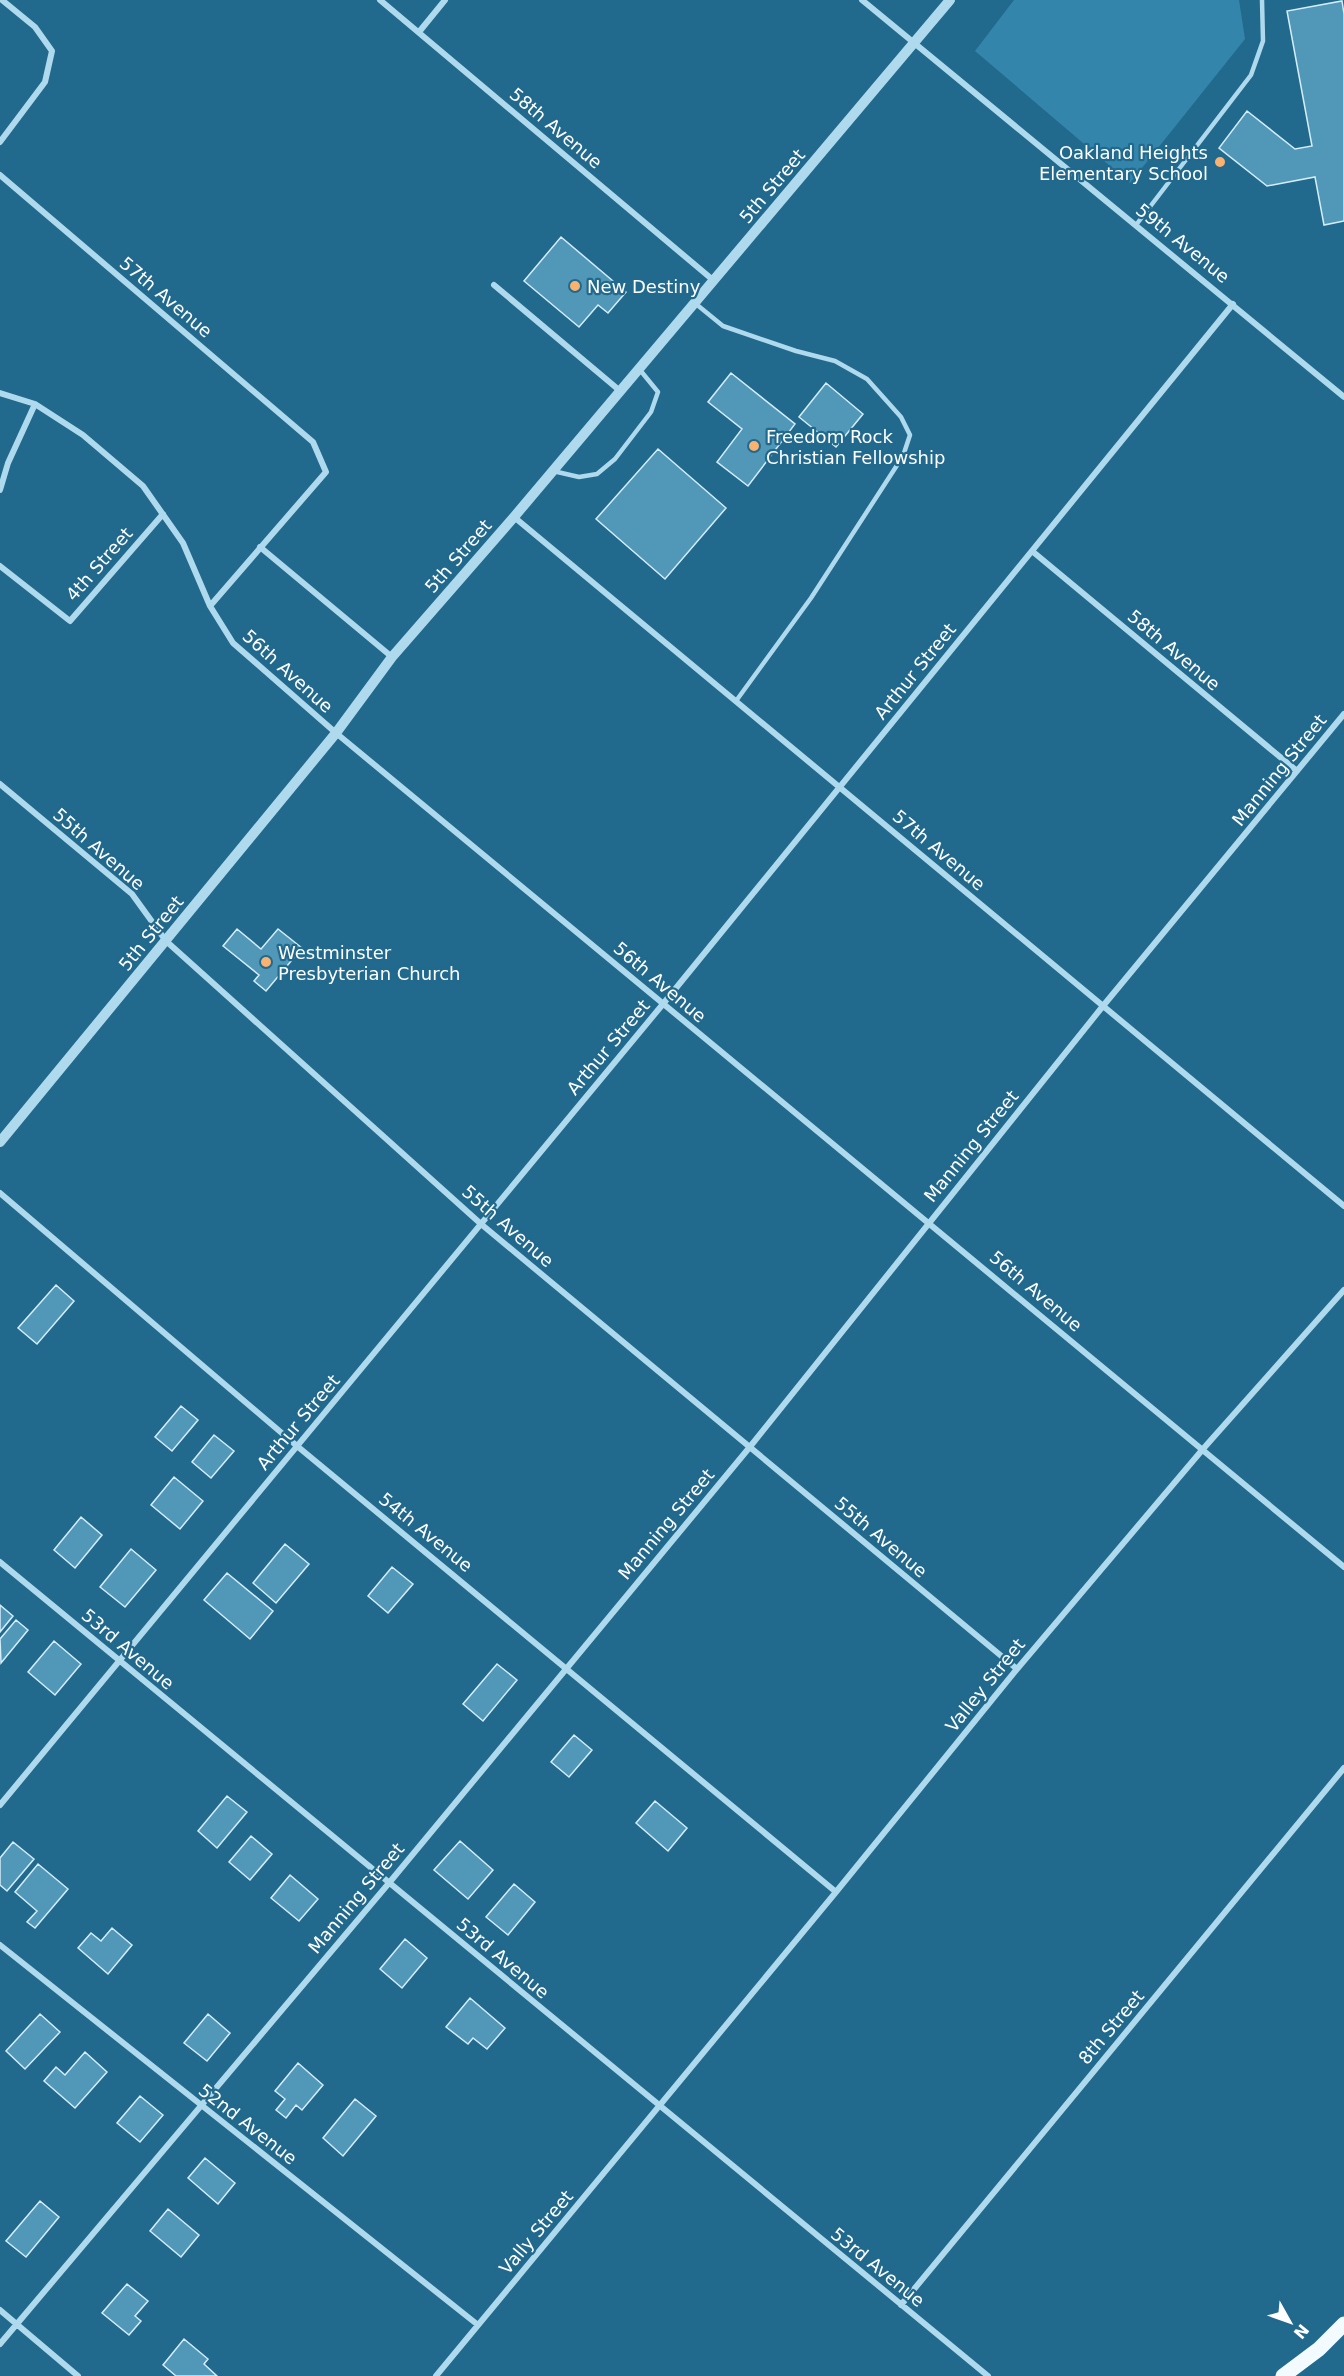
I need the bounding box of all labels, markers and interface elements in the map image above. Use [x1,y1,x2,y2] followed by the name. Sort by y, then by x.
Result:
[506,83,606,173] street label: 58th Avenue
[1039,142,1208,184] place label: Oakland Heights Elementary School
[735,145,809,227] street label: 5th Street
[1213,155,1227,169] marker: Oakland Heights Elementary School
[1132,199,1234,287] street label: 59th Avenue
[116,252,216,342] street label: 57th Avenue
[587,276,701,297] place label: New Destiny
[568,279,582,293] marker: New Destiny
[766,426,945,468] place label: Freedom Rock Christian Fellowship
[747,439,761,453] marker: Freedom Rock Christian Fellowship
[420,515,496,597] street label: 5th Street
[61,523,137,605] street label: 4th Street
[1124,605,1224,695] street label: 58th Avenue
[870,619,960,723] street label: Arthur Street
[239,625,337,717] street label: 56th Avenue
[1228,710,1330,830] street label: Manning Street
[49,804,149,894] street label: 55th Avenue
[889,805,989,895] street label: 57th Avenue
[114,891,188,975] street label: 5th Street
[610,937,710,1027] street label: 56th Avenue
[278,942,460,984] place label: Westminster Presbyterian Church
[259,955,273,969] marker: Westminster Presbyterian Church
[562,995,654,1099] street label: Arthur Street
[920,1086,1022,1206] street label: Manning Street
[458,1181,558,1271] street label: 55th Avenue
[986,1246,1086,1336] street label: 56th Avenue
[252,1370,344,1474] street label: Arthur Street
[614,1465,718,1583] street label: Manning Street
[375,1488,477,1576] street label: 54th Avenue
[831,1492,931,1582] street label: 55th Avenue
[78,1604,178,1694] street label: 53rd Avenue
[941,1634,1029,1736] street label: Valley Street
[304,1839,408,1957] street label: Manning Street
[453,1913,553,2003] street label: 53rd Avenue
[1074,1986,1148,2068] street label: 8th Street
[195,2079,301,2169] street label: 52nd Avenue
[495,2186,577,2278] street label: Vally Street
[827,2223,929,2311] street label: 53rd Avenue
[1260,2292,1320,2352] north arrow
[1290,2320,1313,2343] text: N

